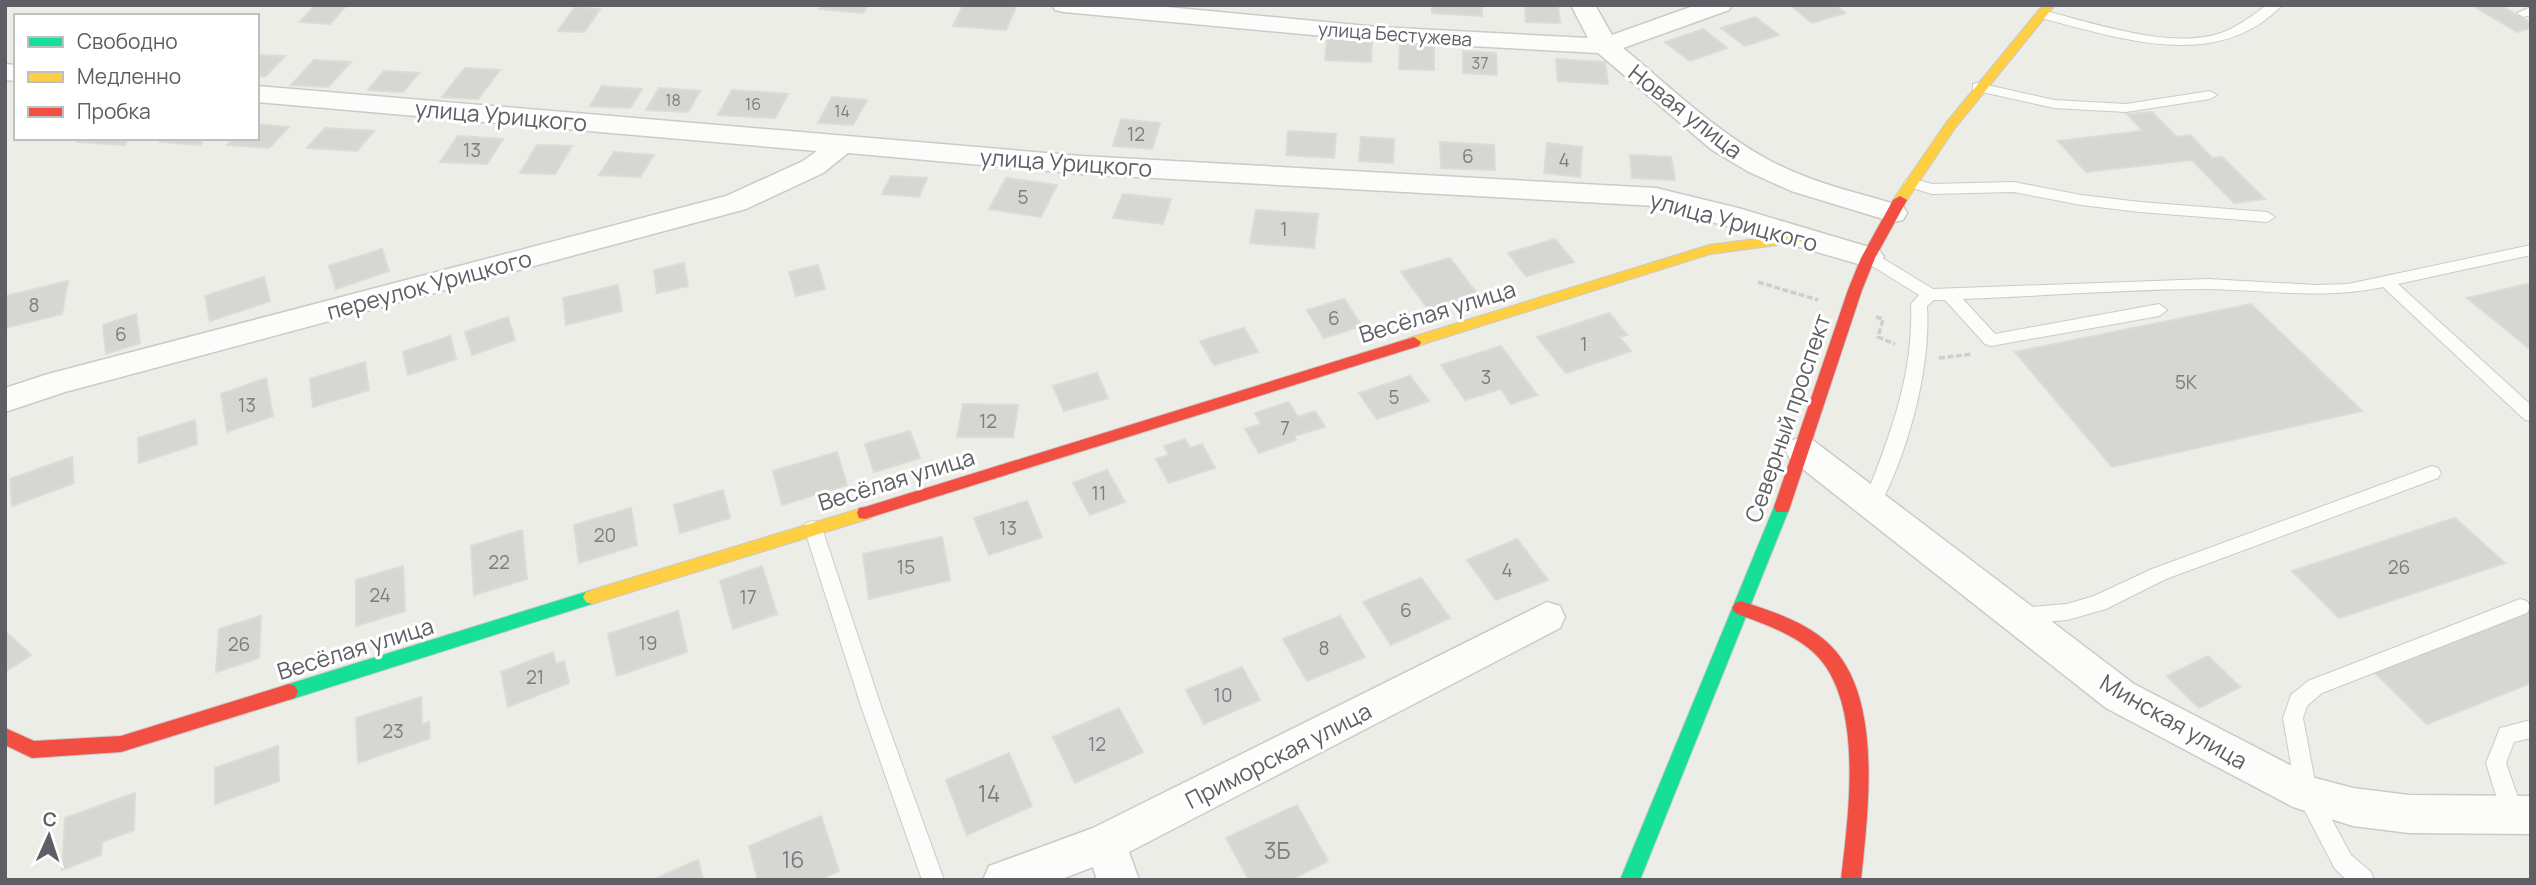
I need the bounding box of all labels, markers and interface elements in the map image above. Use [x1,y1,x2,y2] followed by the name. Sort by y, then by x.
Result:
[14,14,259,140] legend
[1317,16,1473,52] street label: улица Бестужева
[77,27,178,55] text: Свободно
[1472,52,1488,74] house number: 37
[1622,56,1750,166] street label: Новая улица
[77,62,181,90] text: Медленно
[665,89,681,111] house number: 18
[414,92,588,138] street label: улица Урицкого
[745,93,761,115] house number: 16
[77,97,151,125] text: Пробка
[834,100,850,122] house number: 14
[1127,121,1145,147] house number: 12
[463,137,481,163] house number: 13
[979,140,1153,184] street label: улица Урицкого
[1462,143,1474,169] house number: 6
[1558,147,1570,173] house number: 4
[1646,183,1822,259] street label: улица Урицкого
[1018,184,1029,210] house number: 5
[1280,216,1288,242] house number: 1
[323,241,535,327] street label: переулок Урицкого
[1355,272,1519,350] street label: Весёлая улица
[28,292,40,318] house number: 8
[1328,305,1340,331] house number: 6
[1736,309,1838,527] street label: Северный проспект
[115,321,127,347] house number: 6
[1580,331,1588,357] house number: 1
[1481,364,1491,390] house number: 3
[2175,369,2198,395] house number: 5К
[1389,384,1400,410] house number: 5
[238,392,256,418] house number: 13
[979,408,997,434] house number: 12
[1280,415,1290,441] house number: 7
[814,440,978,518] street label: Весёлая улица
[1092,480,1106,506] house number: 11
[999,515,1017,541] house number: 13
[594,522,616,548] house number: 20
[488,549,510,575] house number: 22
[897,554,915,580] house number: 15
[2388,554,2410,580] house number: 26
[1501,557,1513,583] house number: 4
[369,582,391,608] house number: 24
[740,584,756,610] house number: 17
[1400,597,1412,623] house number: 6
[273,609,437,687] street label: Весёлая улица
[638,630,658,656] house number: 19
[228,631,250,657] house number: 26
[1318,635,1330,661] house number: 8
[526,664,544,690] house number: 21
[2094,666,2254,776] street label: Минская улица
[1213,682,1233,708] house number: 10
[1179,694,1377,816] street label: Приморская улица
[382,718,404,744] house number: 23
[1088,731,1106,757] house number: 12
[978,777,1000,809] house number: 14
[14,801,84,871] north arrow
[42,806,58,832] text: С
[1264,834,1290,866] house number: 3Б
[781,843,805,875] house number: 16

